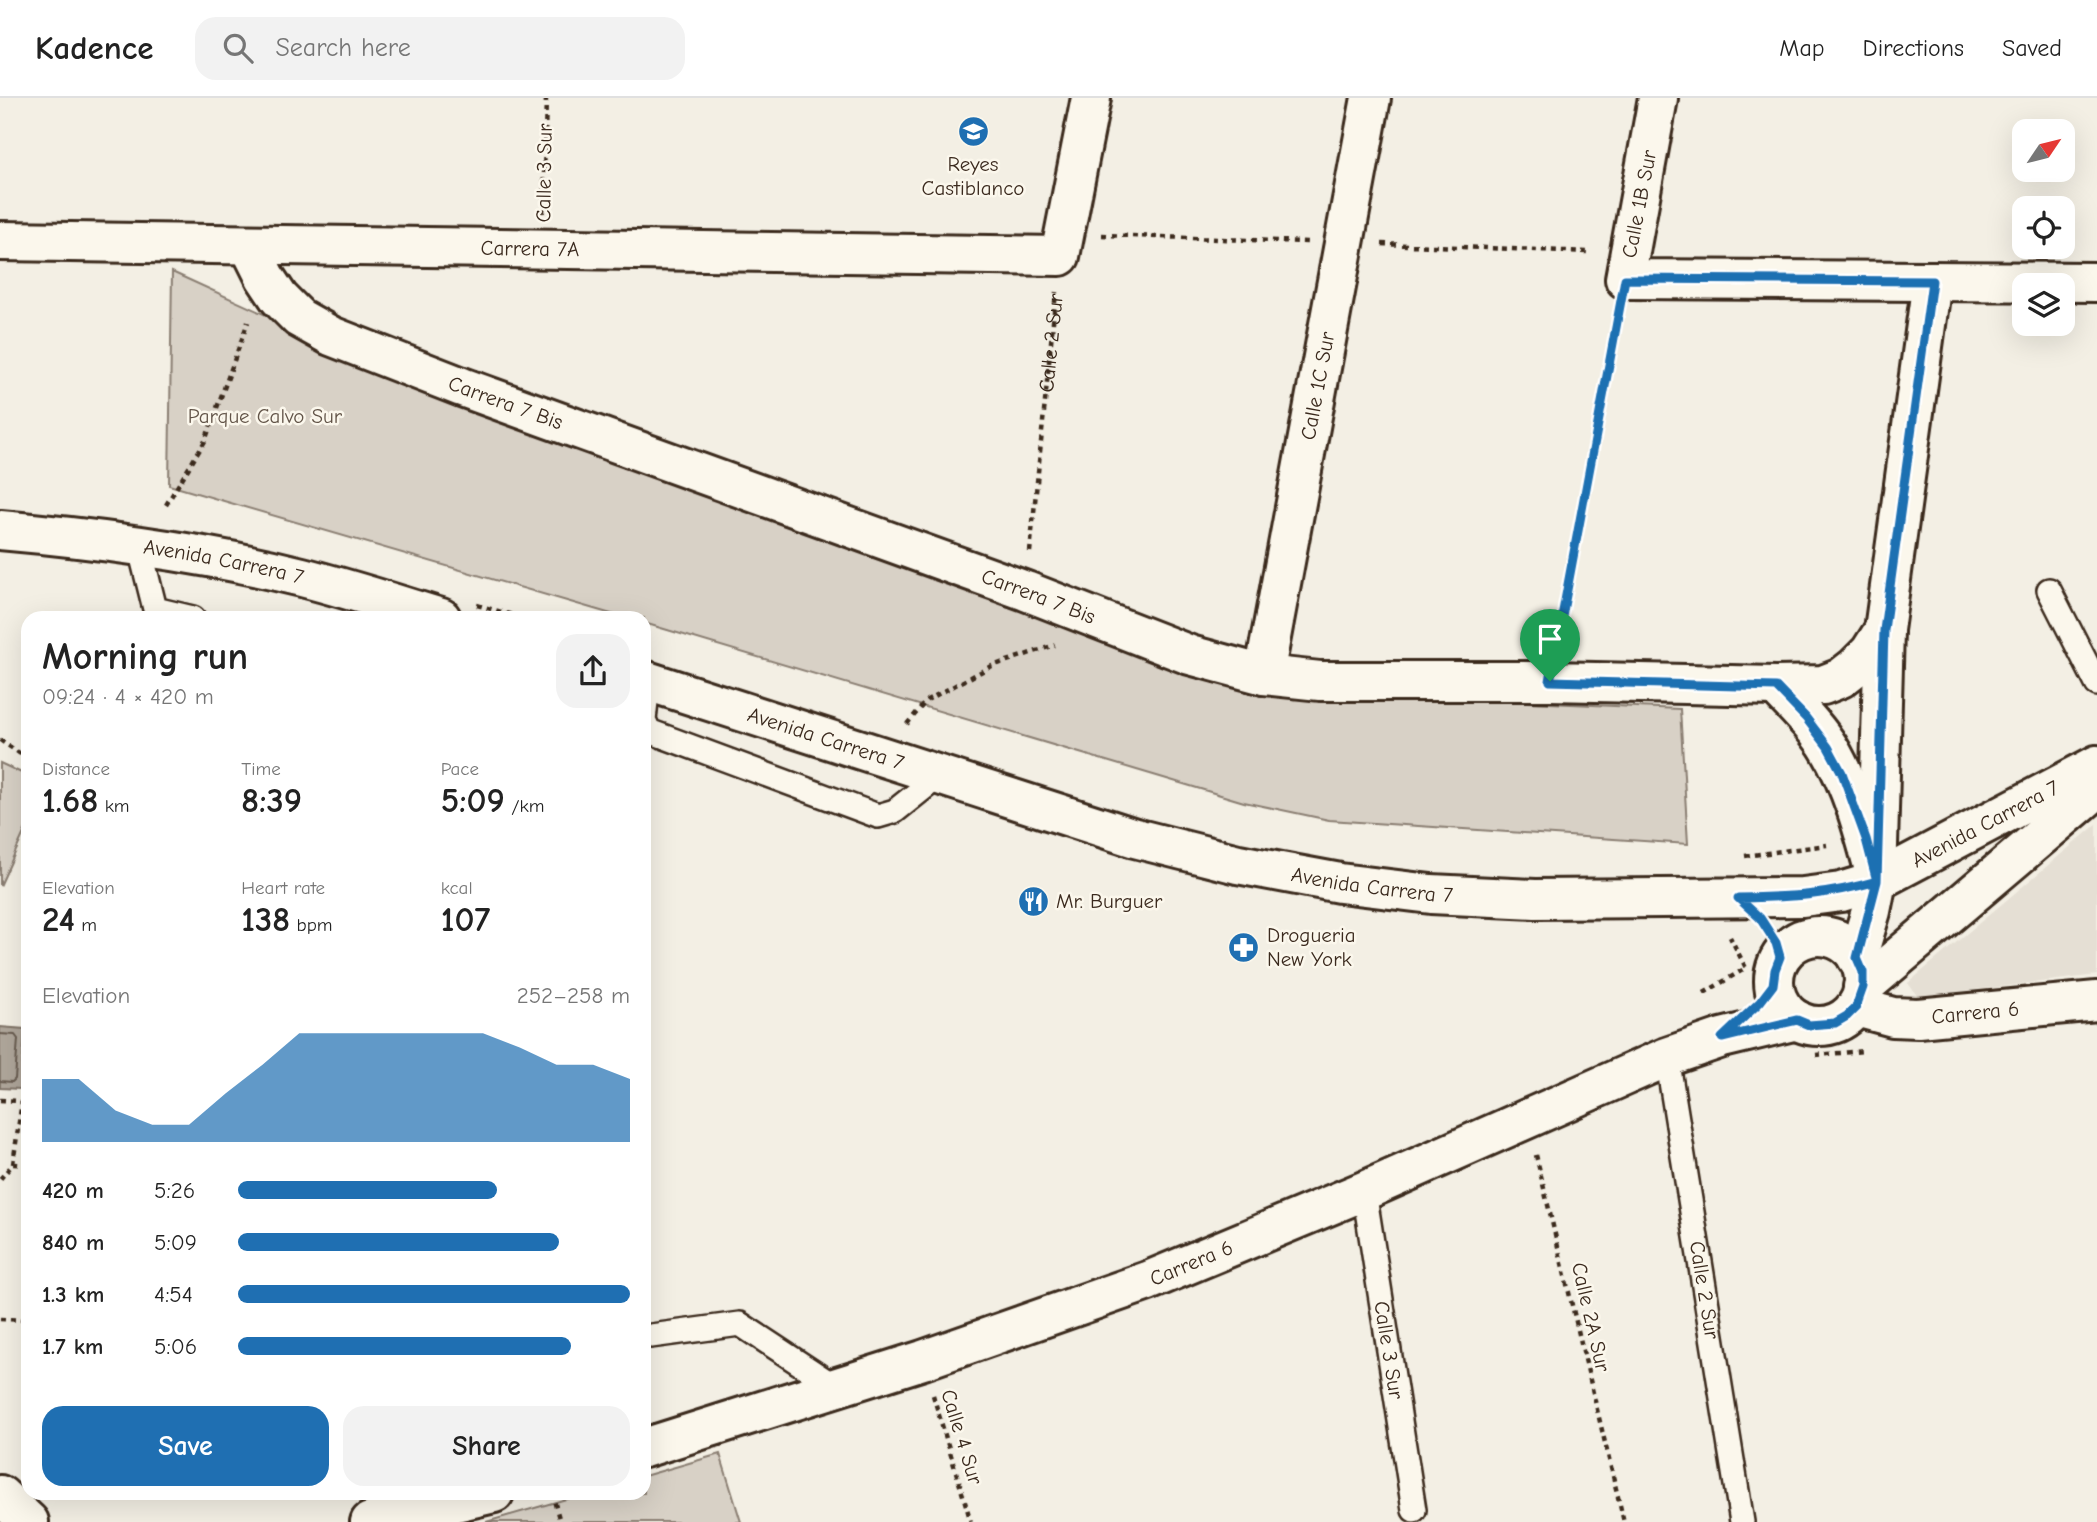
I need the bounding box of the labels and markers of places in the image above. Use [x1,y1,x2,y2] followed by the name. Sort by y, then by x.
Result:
[956,115,990,149] school or university icon: Reyes Castiblanco
[922,152,1024,200] place label: Reyes Castiblanco
[1520,609,1580,681] pin
[1016,884,1050,918] restaurant icon: Mr. Burguer
[1056,889,1163,913] place label: Mr. Burguer
[1267,923,1356,971] place label: Drogueria New York
[1227,930,1261,964] pharmacy icon: Drogueria New York

